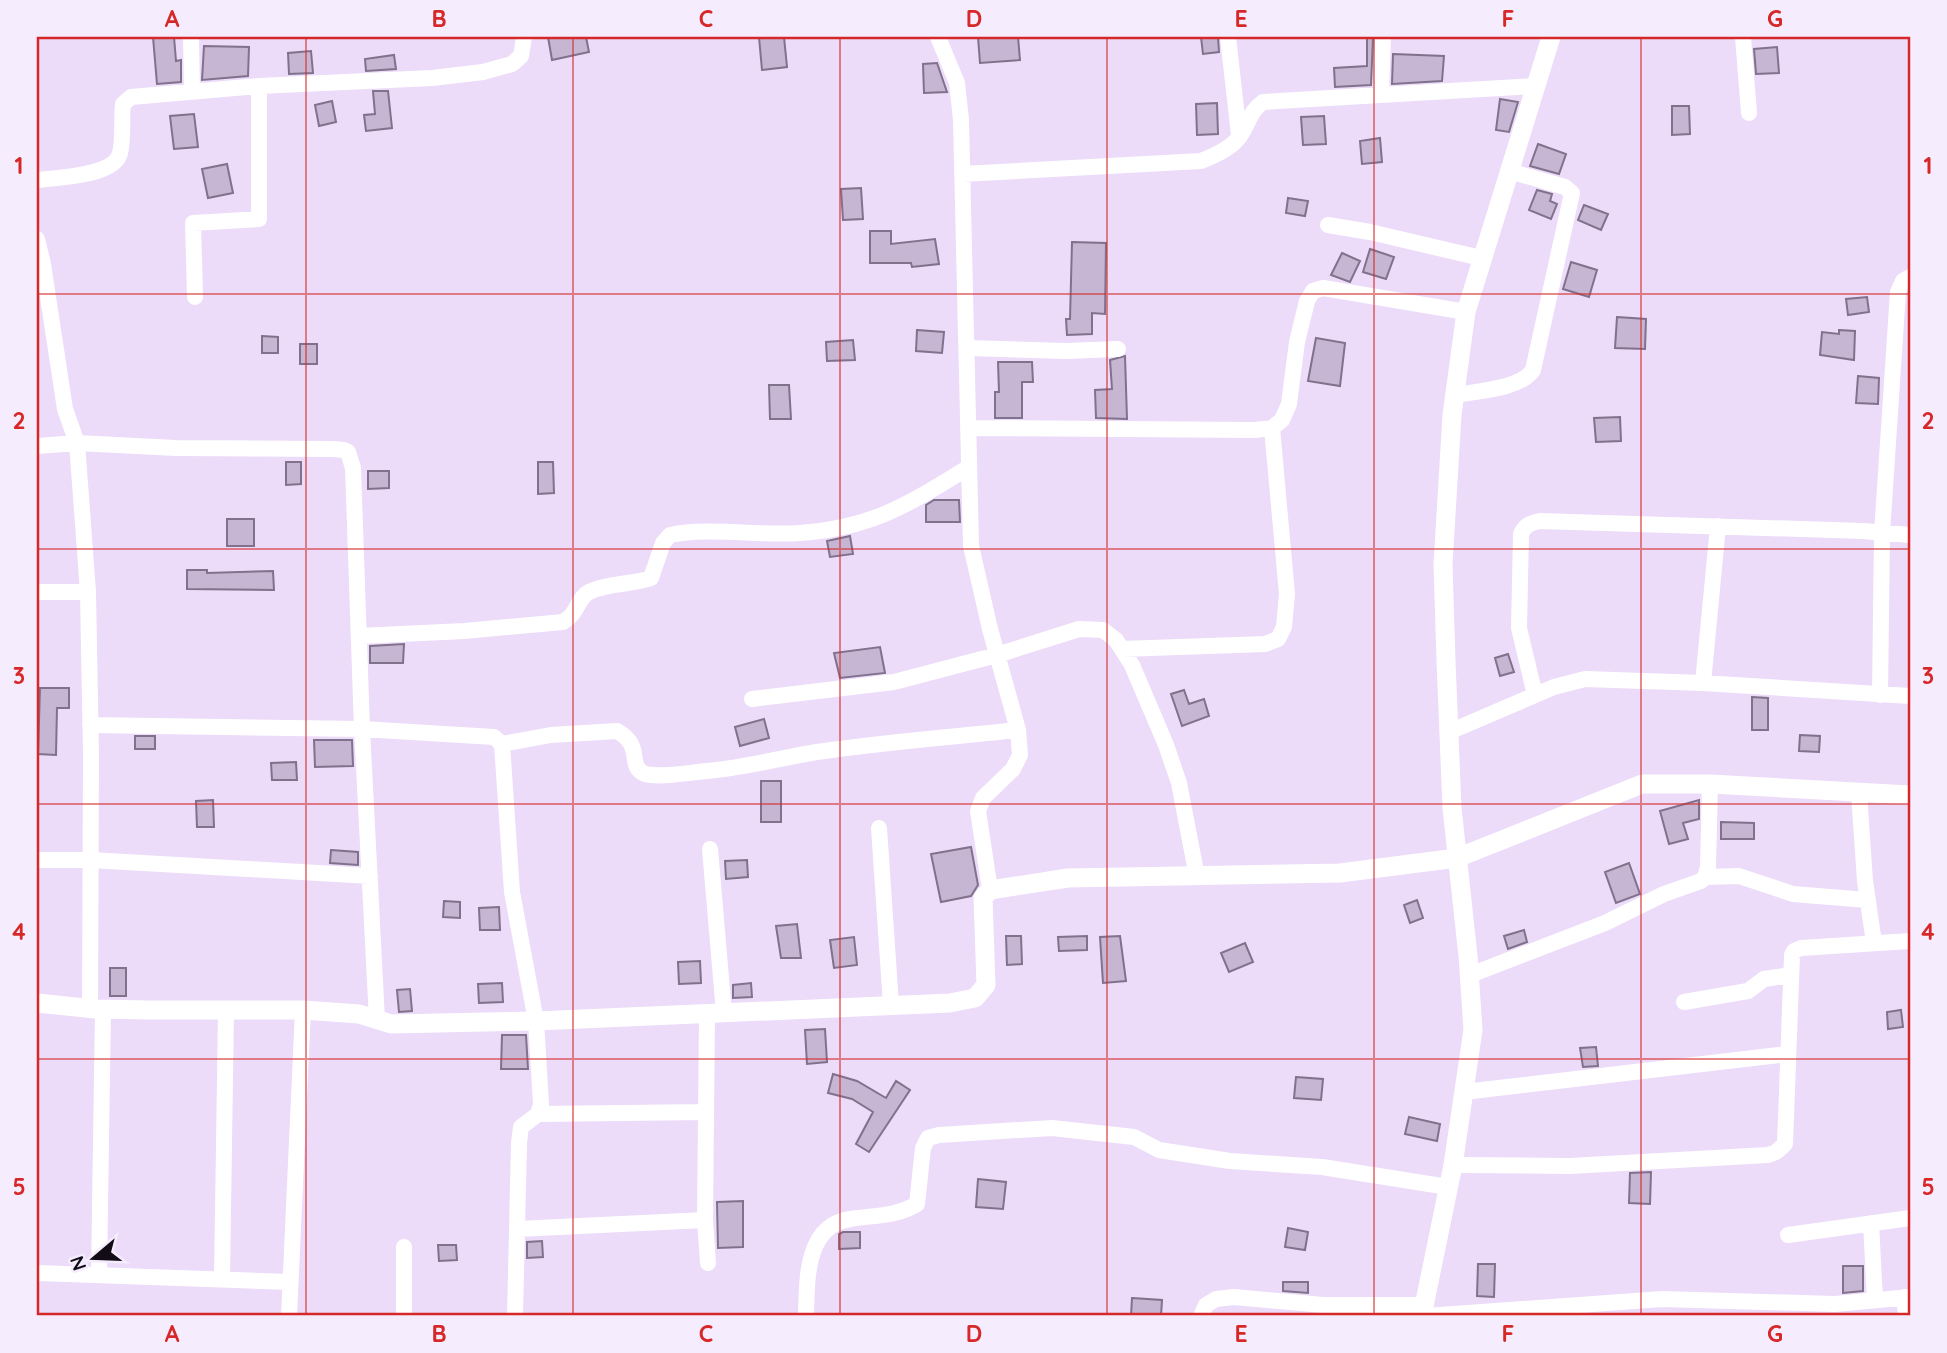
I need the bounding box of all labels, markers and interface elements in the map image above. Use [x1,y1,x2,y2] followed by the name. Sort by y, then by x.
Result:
[165,4,180,33] text: A
[431,4,447,33] text: B
[699,4,713,33] text: C
[966,4,982,33] text: D
[1234,4,1248,33] text: E
[1502,4,1514,33] text: F
[1767,4,1783,33] text: G
[15,151,23,180] text: 1
[1924,151,1932,180] text: 1
[12,406,26,435] text: 2
[1921,406,1935,435] text: 2
[13,661,25,690] text: 3
[1922,661,1934,690] text: 3
[12,917,26,946] text: 4
[1921,917,1935,946] text: 4
[12,1172,26,1201] text: 5
[1921,1172,1935,1201] text: 5
[60,1224,130,1294] north arrow
[64,1253,92,1274] text: N
[165,1319,180,1348] text: A
[431,1319,447,1348] text: B
[699,1319,713,1348] text: C
[966,1319,982,1348] text: D
[1234,1319,1248,1348] text: E
[1502,1319,1514,1348] text: F
[1767,1319,1783,1348] text: G

